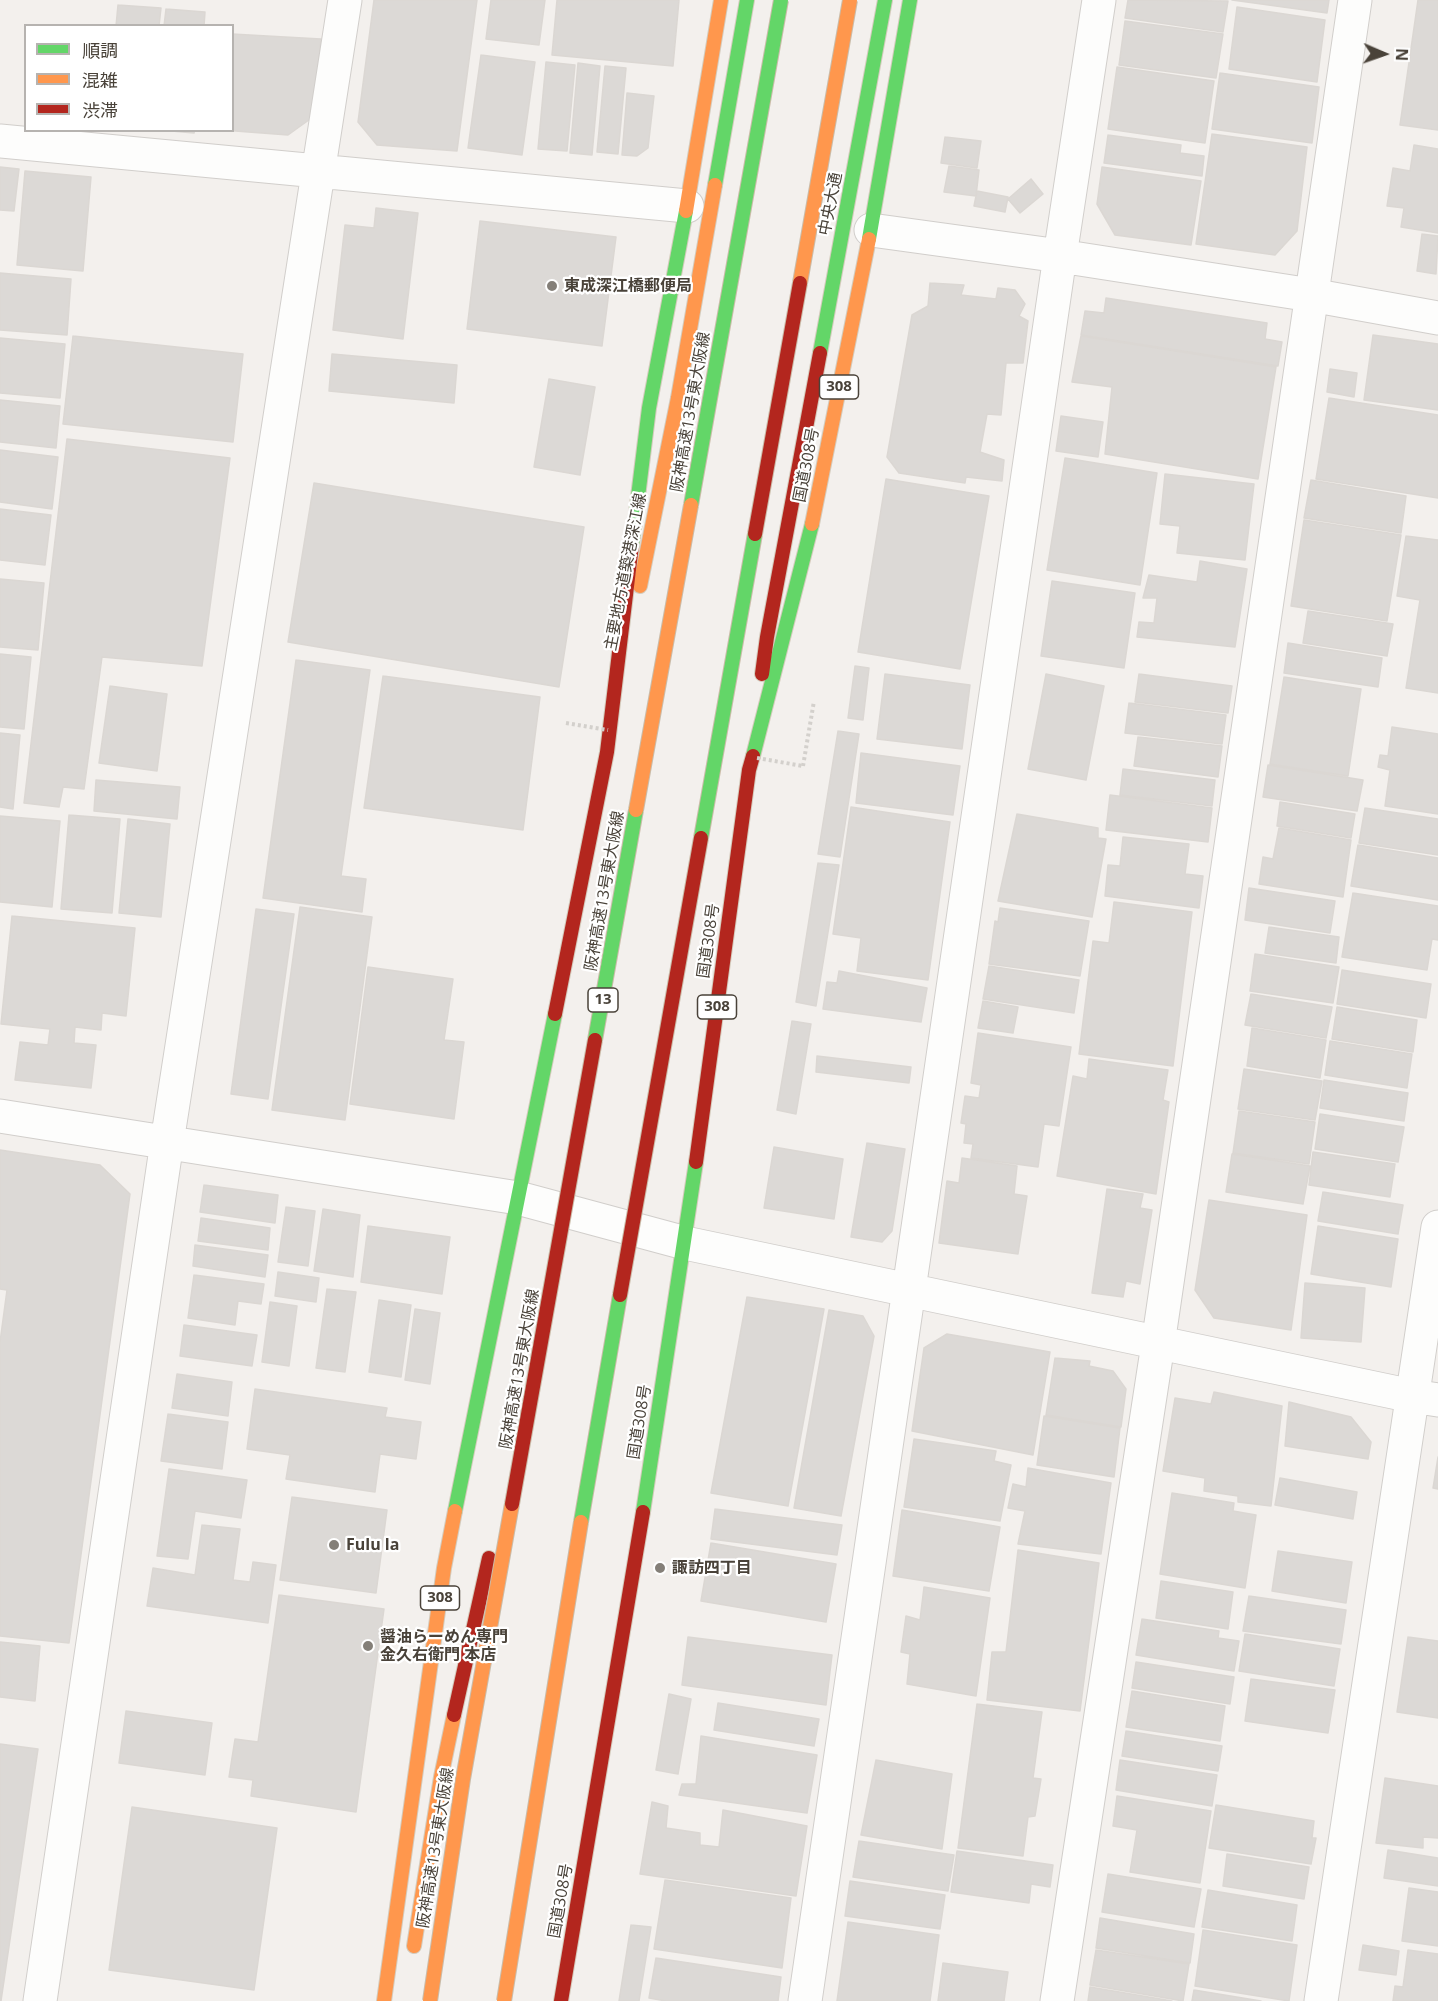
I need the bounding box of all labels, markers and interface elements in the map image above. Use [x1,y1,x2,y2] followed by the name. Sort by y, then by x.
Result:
[24,24,234,132] legend
[1354,24,1414,84] north arrow
[82,38,118,62] text: 順調
[1391,48,1413,62] text: N
[82,68,118,92] text: 混雑
[82,98,118,122] text: 渋滞
[815,171,847,237] street label: 中央大通
[564,276,692,296] place label: 東成深江橋郵便局
[545,279,559,293] marker: 東成深江橋郵便局
[667,330,715,494] street label: 阪神高速13号東大阪線
[820,375,858,399] road number: 308
[790,426,824,504] street label: 国道308号
[601,492,651,652] street label: 主要地方道築港深江線
[581,809,629,973] street label: 阪神高速13号東大阪線
[694,902,724,980] street label: 国道308号
[588,988,618,1012] road number: 13
[698,995,736,1019] road number: 308
[496,1287,544,1451] street label: 阪神高速13号東大阪線
[625,1383,655,1461] street label: 国道308号
[346,1535,399,1555] place label: Fulu la
[327,1538,341,1552] marker: Fulu la
[672,1558,752,1578] place label: 諏訪四丁目
[653,1561,667,1575] marker: 諏訪四丁目
[420,1586,460,1610] road number: 308
[380,1627,508,1665] place label: 醤油らーめん専門 金久右衛門 本店
[361,1639,375,1653] marker: 醤油らーめん専門 金久右衛門 本店
[414,1766,458,1930] street label: 阪神高速13号東大阪線
[545,1862,577,1940] street label: 国道308号

